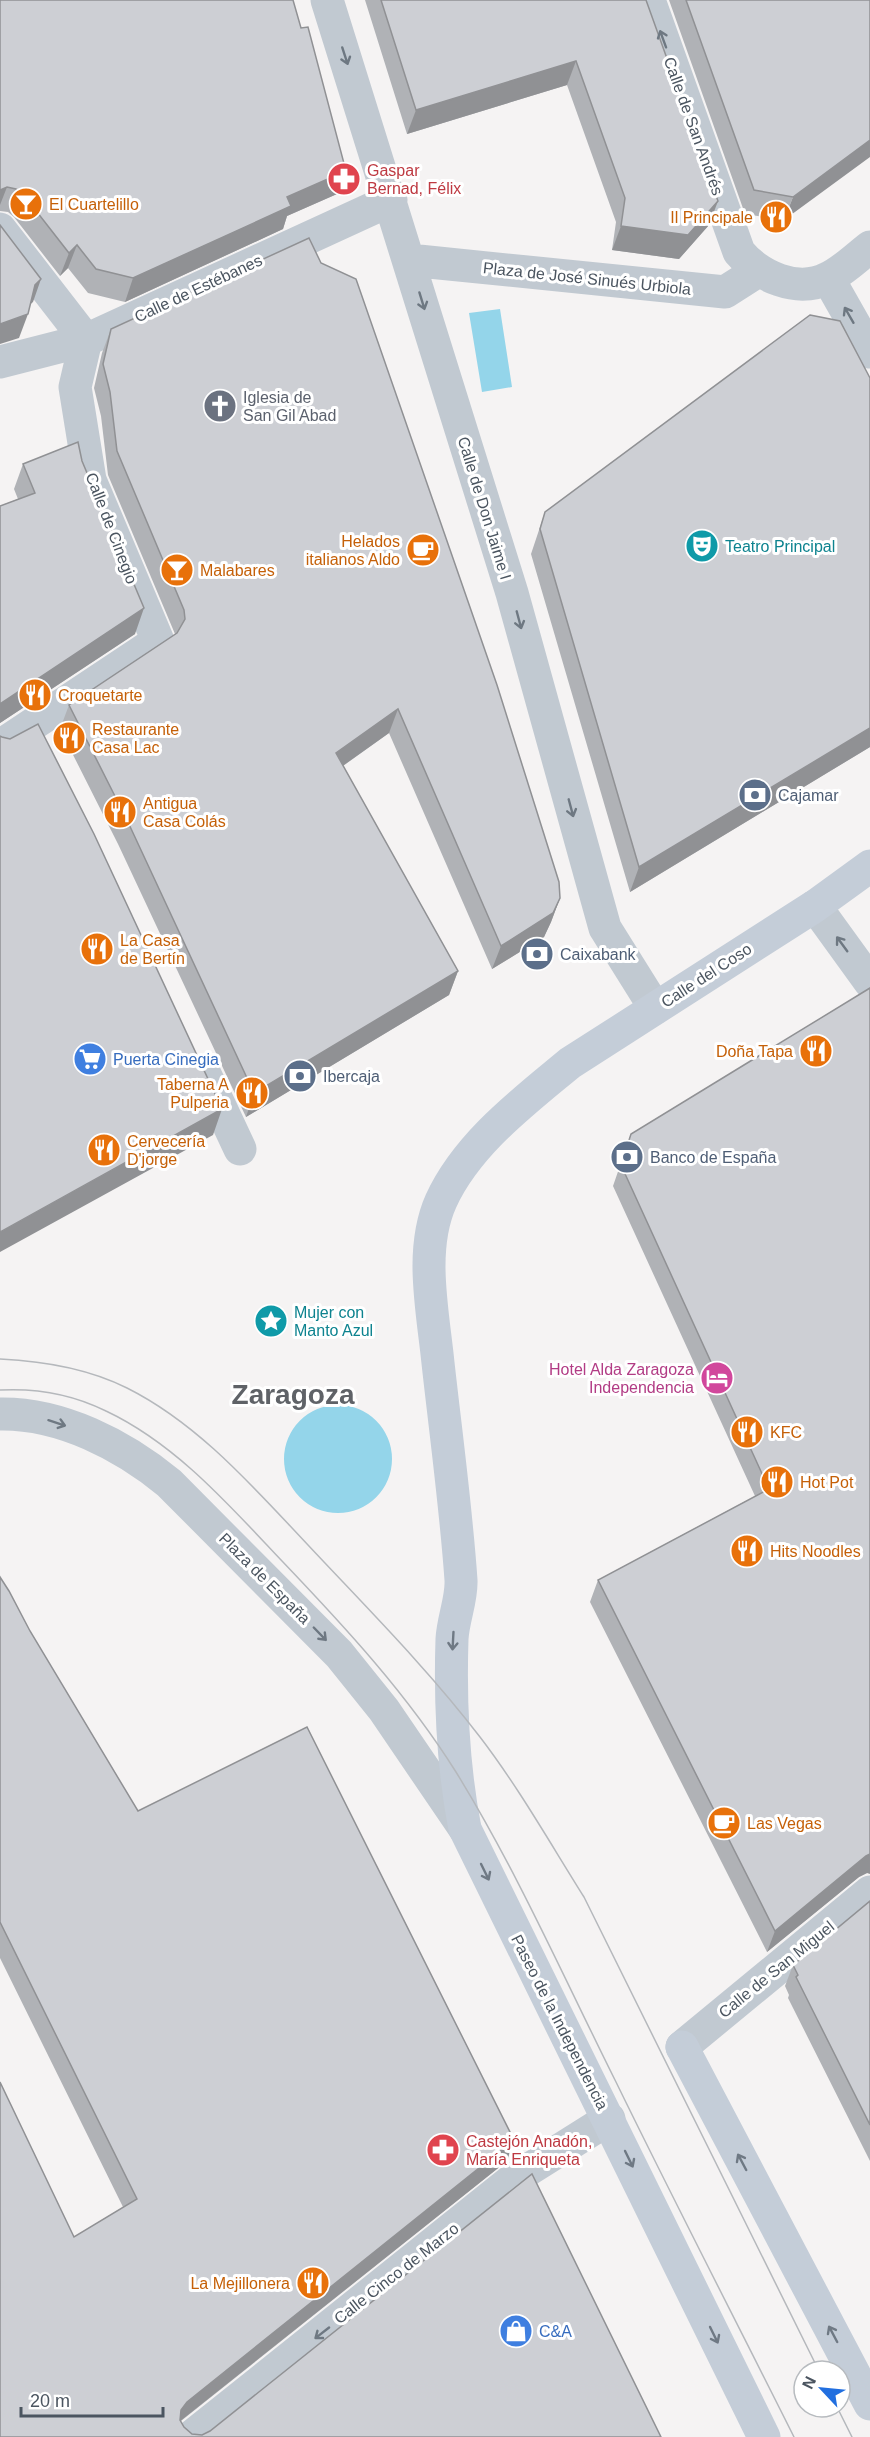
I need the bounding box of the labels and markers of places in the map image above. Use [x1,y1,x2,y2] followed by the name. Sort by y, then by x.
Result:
[326,161,362,197] pharmacy icon: Gaspar Bernad, Félix
[367,162,461,197] place label: Gaspar Bernad, Félix
[8,186,44,222] bar icon: El Cuartelillo
[49,196,139,213] place label: El Cuartelillo
[758,199,794,235] restaurant icon: Il Principale
[670,209,753,226] place label: Il Principale
[202,388,238,424] church icon: Iglesia de San Gil Abad
[243,389,336,424] place label: Iglesia de San Gil Abad
[684,528,720,564] theatre icon: Teatro Principal
[405,532,441,568] cafe icon: Helados italianos Aldo
[306,533,400,568] place label: Helados italianos Aldo
[725,538,835,555] place label: Teatro Principal
[159,552,195,588] bar icon: Malabares
[200,562,275,579] place label: Malabares
[17,677,53,713] restaurant icon: Croquetarte
[58,687,143,704] place label: Croquetarte
[51,720,87,756] restaurant icon: Restaurante Casa Lac
[92,721,179,756] place label: Restaurante Casa Lac
[737,777,773,813] bank icon: Cajamar
[778,787,839,804] place label: Cajamar
[102,794,138,830] restaurant icon: Antigua Casa Colás
[143,795,226,830] place label: Antigua Casa Colás
[79,931,115,967] restaurant icon: La Casa de Bertín
[120,932,185,967] place label: La Casa de Bertín
[519,936,555,972] bank icon: Caixabank
[560,946,637,963] place label: Caixabank
[798,1033,834,1069] restaurant icon: Doña Tapa
[72,1041,108,1077] supermarket icon: Puerta Cinegia
[716,1043,793,1060] place label: Doña Tapa
[113,1051,219,1068] place label: Puerta Cinegia
[282,1058,318,1094] bank icon: Ibercaja
[323,1068,380,1085] place label: Ibercaja
[234,1075,270,1111] restaurant icon: Taberna A Pulperia
[157,1076,229,1111] place label: Taberna A Pulperia
[86,1132,122,1168] restaurant icon: Cervecería D'jorge
[127,1133,205,1168] place label: Cervecería D'jorge
[609,1139,645,1175] bank icon: Banco de España
[650,1149,776,1166] place label: Banco de España
[253,1303,289,1339] place icon: Mujer con Manto Azul
[294,1304,373,1339] place label: Mujer con Manto Azul
[699,1360,735,1396] hotel icon: Hotel Alda Zaragoza Independencia
[549,1361,694,1396] place label: Hotel Alda Zaragoza Independencia
[729,1414,765,1450] restaurant icon: KFC
[770,1424,802,1441] place label: KFC
[759,1464,795,1500] restaurant icon: Hot Pot
[800,1474,854,1491] place label: Hot Pot
[729,1533,765,1569] restaurant icon: Hits Noodles
[770,1543,861,1560] place label: Hits Noodles
[706,1805,742,1841] cafe icon: Las Vegas
[747,1815,822,1832] place label: Las Vegas
[425,2132,461,2168] pharmacy icon: Castejón Anadón, María Enriqueta
[466,2133,592,2168] place label: Castejón Anadón, María Enriqueta
[295,2265,331,2301] restaurant icon: La Mejillonera
[190,2275,290,2292] place label: La Mejillonera
[498,2313,534,2349] shop icon: C&A
[539,2323,572,2340] place label: C&A

